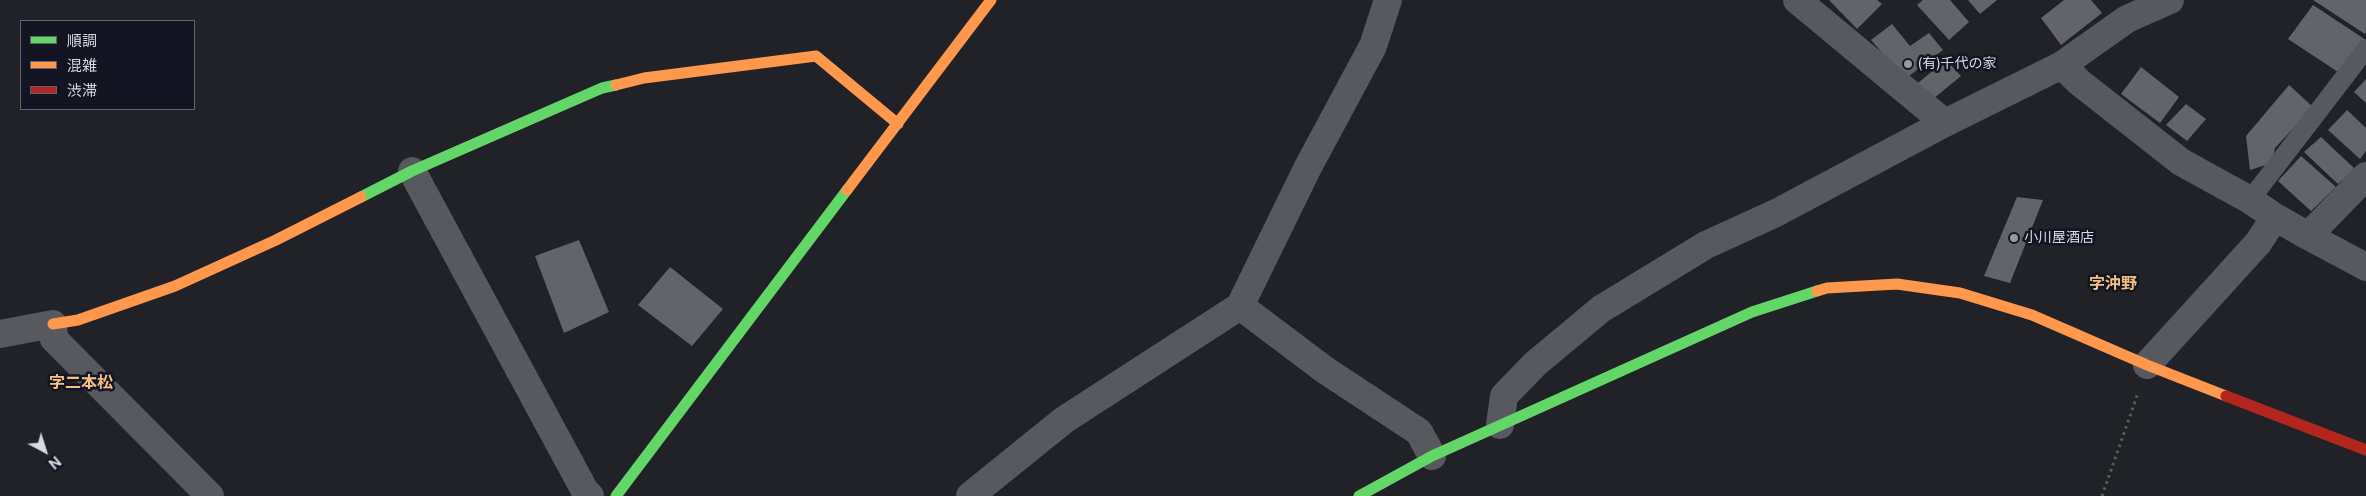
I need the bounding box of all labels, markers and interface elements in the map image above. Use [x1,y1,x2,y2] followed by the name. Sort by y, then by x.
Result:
[20,20,195,110] legend
[67,32,97,49] text: 順調
[1918,56,1997,72] place label: (有)千代の家
[67,57,97,74] text: 混雑
[1902,58,1914,70] marker: (有)千代の家
[67,82,97,99] text: 渋滞
[2024,230,2094,246] place label: 小川屋酒店
[2008,232,2020,244] marker: 小川屋酒店
[2089,274,2137,294] district label: 字沖野
[49,373,113,393] district label: 字二本松
[20,426,70,476] north arrow
[45,453,64,472] text: N

